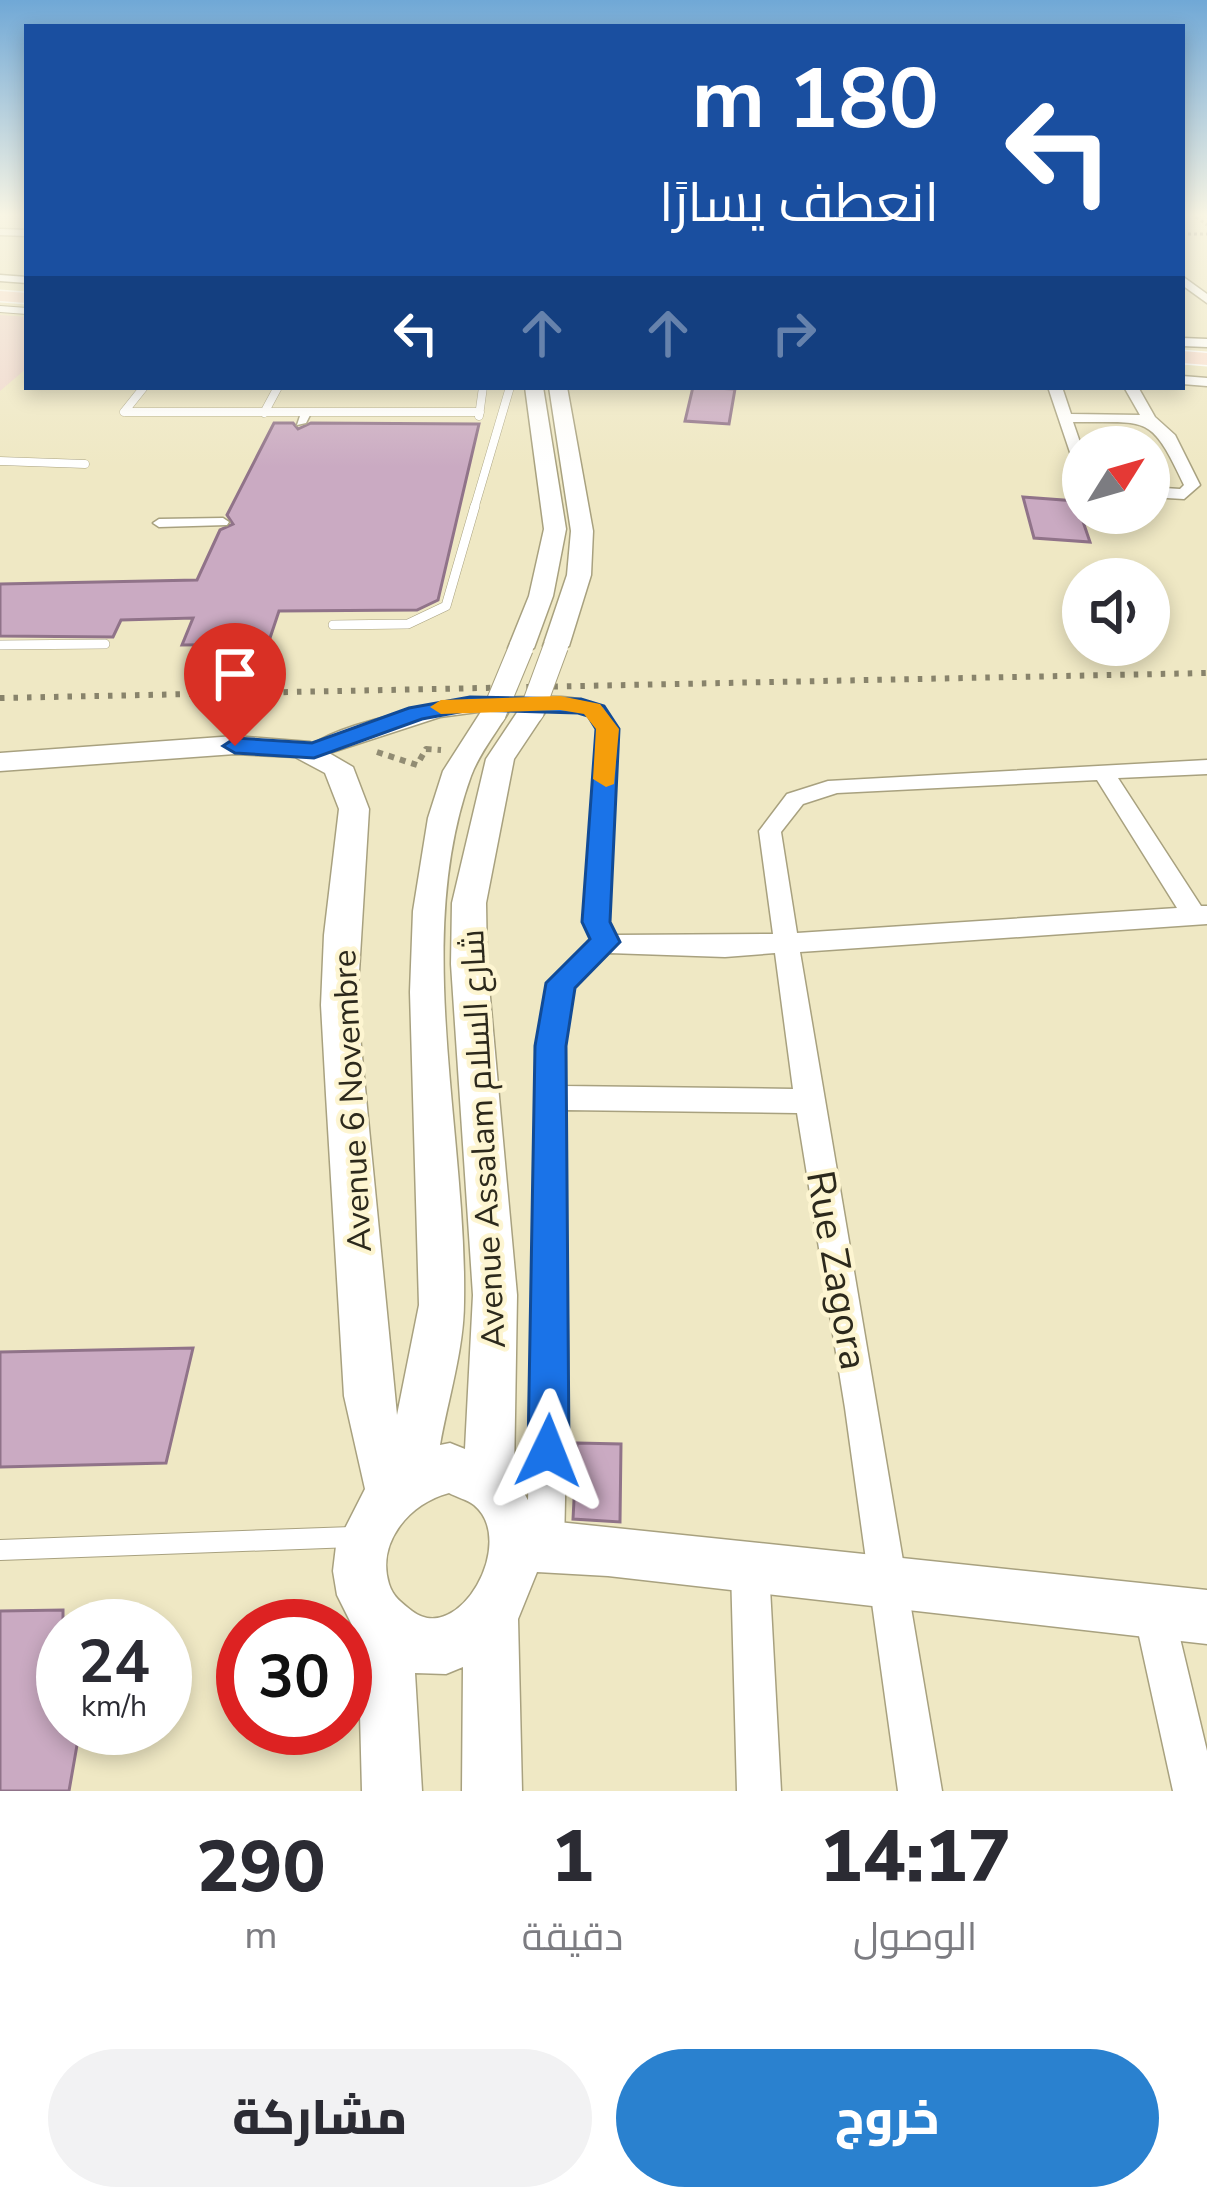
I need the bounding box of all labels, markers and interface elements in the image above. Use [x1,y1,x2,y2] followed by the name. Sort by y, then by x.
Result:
[691,42,939,157] text: 180 m
[981,72,1137,228] icon: left
[659,166,939,240] text: انعطف يسارًا
[383,300,449,366] icon: left
[509,300,575,366] icon: ahead
[635,300,701,366] icon: ahead
[761,300,827,366] icon: right
[1062,426,1170,534] north arrow
[1062,426,1170,666] map controls
[1062,558,1170,666] button: sound
[184,623,286,746] pin
[202,641,268,707] icon: arrive
[450,928,517,1350] street label: Avenue Assalam شارع السلام
[322,949,383,1253] street label: Avenue 6 Novembre
[793,1167,880,1374] street label: Rue Zagora
[485,1388,611,1514] position arrow
[216,1599,372,1755] speed limit sign: 30
[78,1621,150,1703] text: 24
[81,1686,147,1727] text: km/h
[551,1808,594,1906] text: 1
[819,1808,1011,1906] text: 14:17
[196,1818,326,1916] text: 290
[244,1909,278,1962] text: m
[522,1911,623,1964] text: دقيقة
[853,1911,977,1964] text: الوصول
[48,2049,592,2187] button: مشاركة
[616,2049,1159,2187] button: خروج

